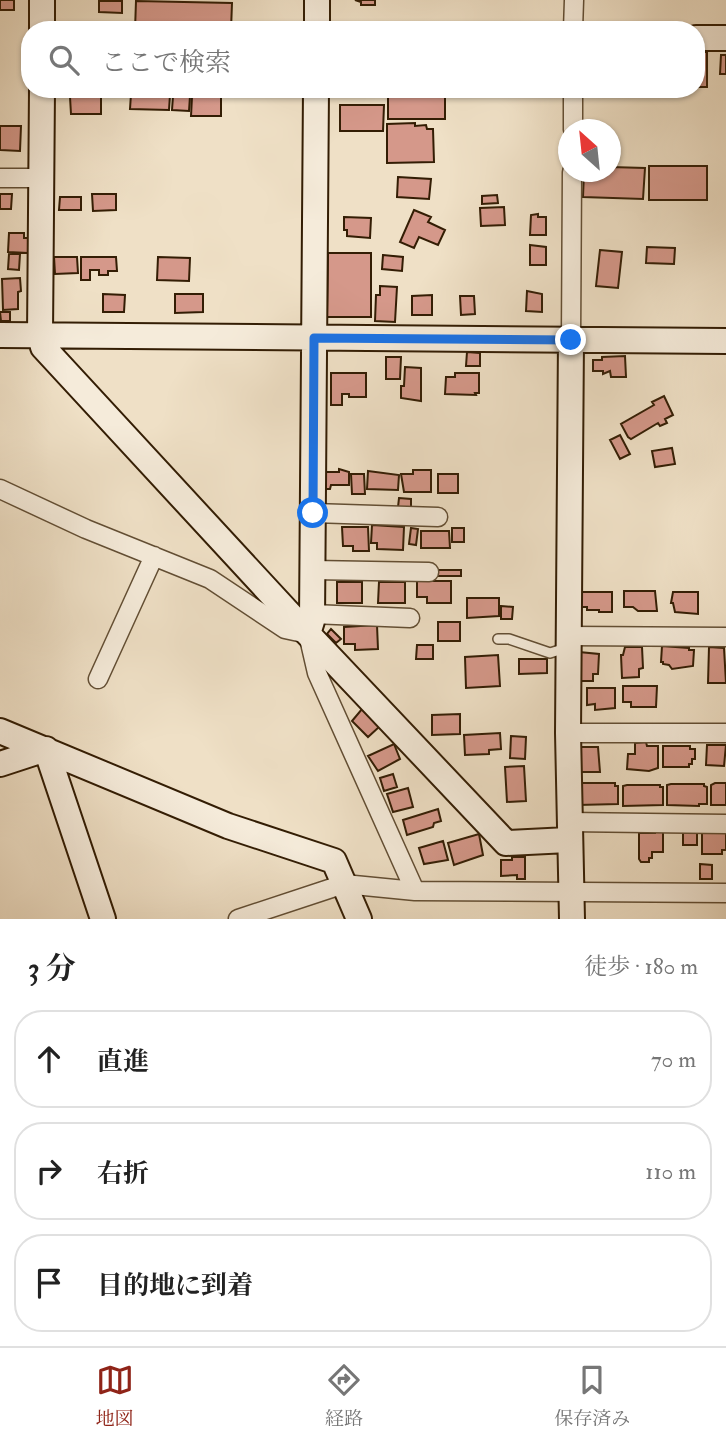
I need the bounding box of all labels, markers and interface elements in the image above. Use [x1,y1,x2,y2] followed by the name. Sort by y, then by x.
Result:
[21,21,705,98] search box
[45,41,83,79] icon: search
[101,47,231,79] text: ここで検索
[558,119,621,182] north arrow
[555,324,586,355] route end
[297,497,328,528] route start
[28,950,76,987] text: 3 分
[584,952,698,981] text: 徒歩 · 180 m
[30,1040,68,1078] icon: ahead
[651,1045,696,1074] text: 70 m
[97,1046,149,1078] text: 直進
[30,1152,68,1190] icon: right
[645,1157,696,1186] text: 110 m
[97,1158,149,1190] text: 右折
[30,1264,68,1302] icon: arrive
[97,1270,253,1302] text: 目的地に到着
[96,1361,134,1431] tab: 地図
[325,1361,363,1431] tab: 経路
[554,1361,630,1431] tab: 保存済み

